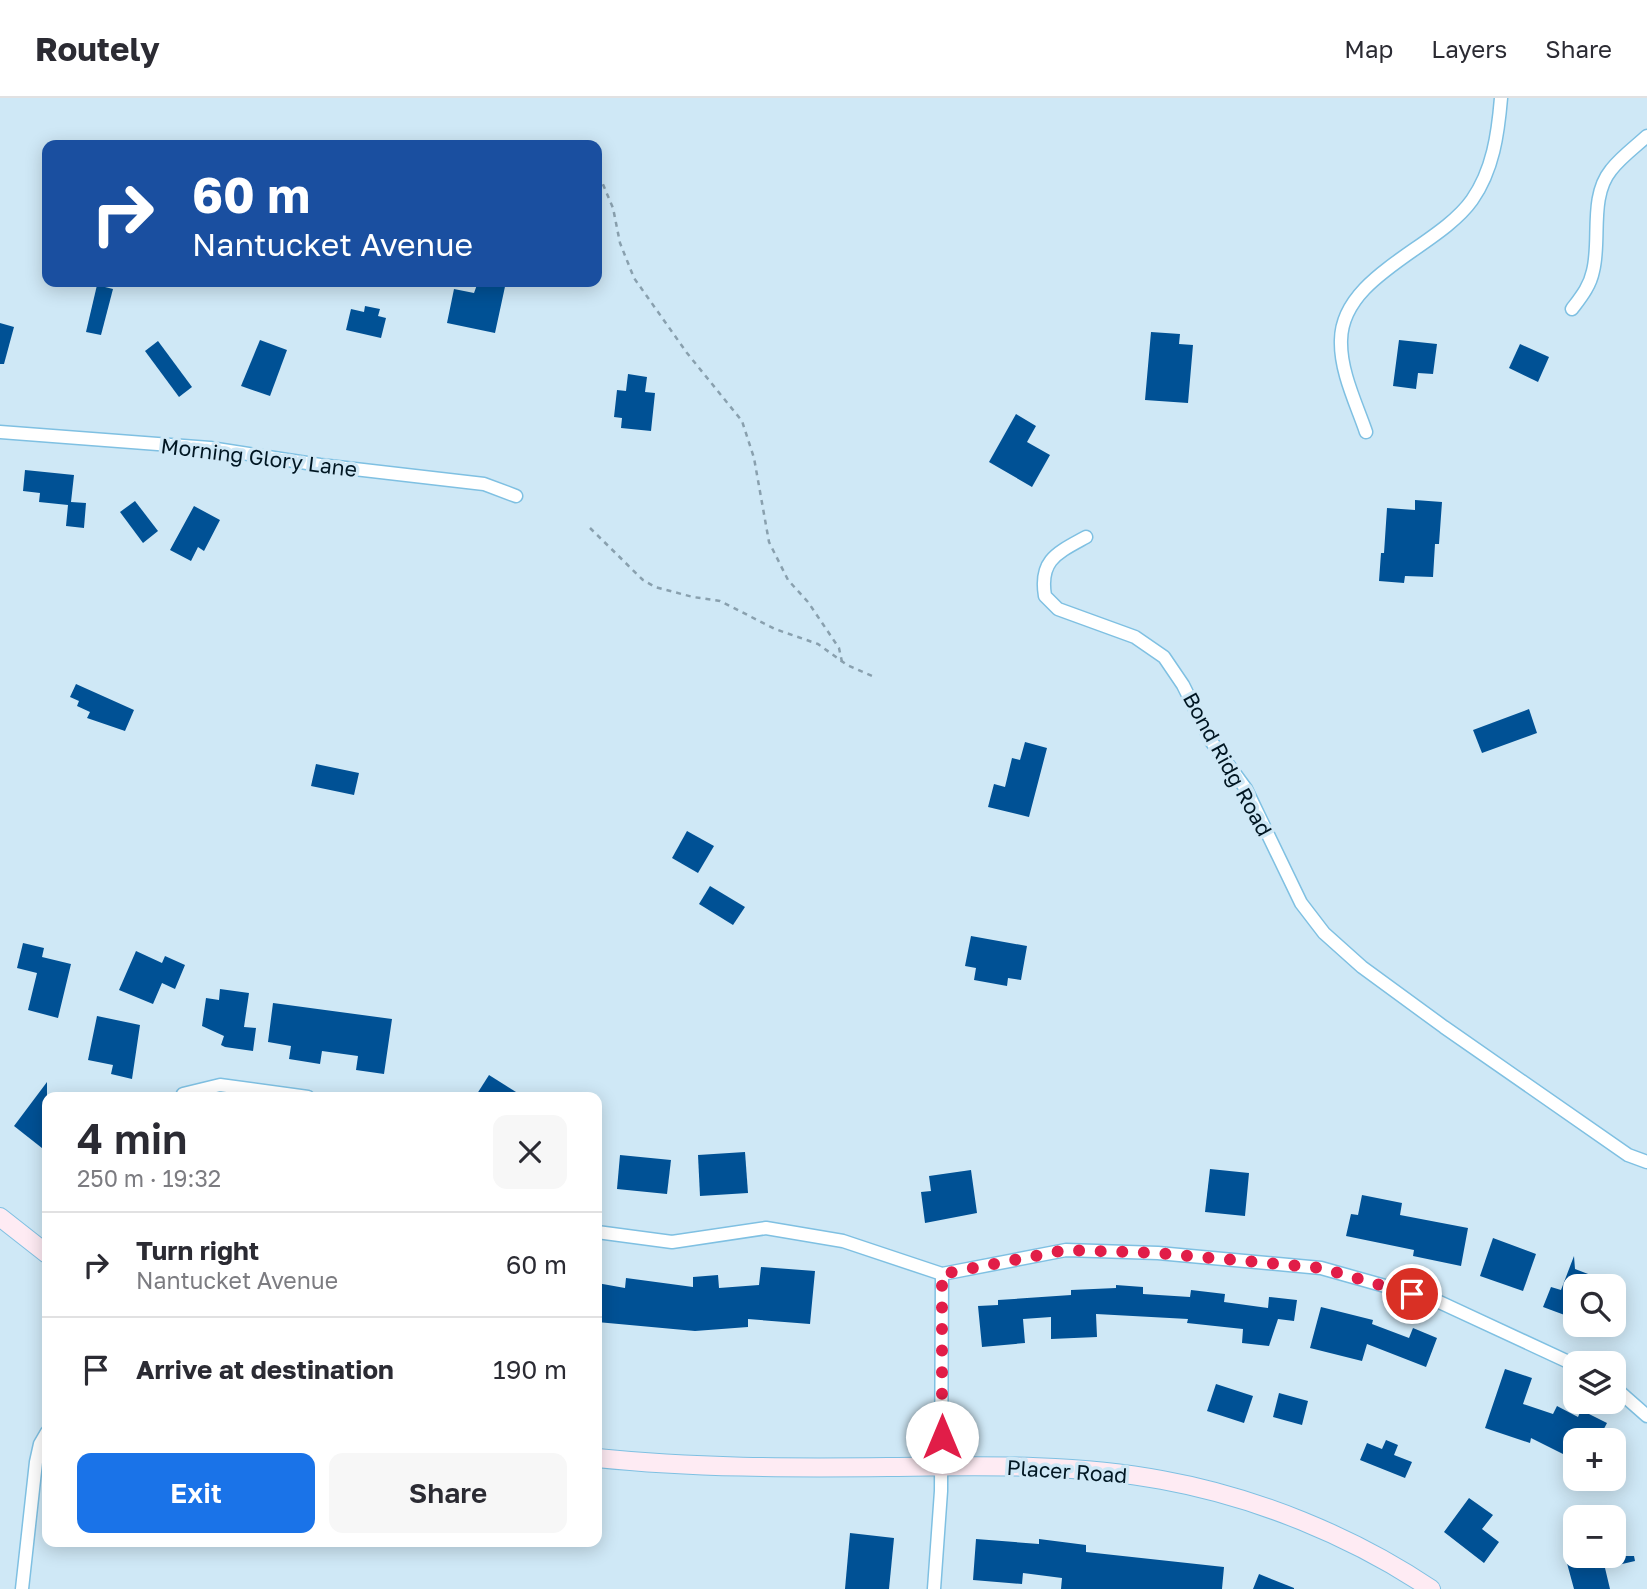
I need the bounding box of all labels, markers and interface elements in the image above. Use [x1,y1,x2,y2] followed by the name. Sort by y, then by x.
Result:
[35,29,160,68] text: Routely
[1344,34,1393,63] text: Map
[1431,34,1507,63] text: Layers
[1545,34,1612,63] text: Share
[192,165,310,224] text: 60 m
[77,168,168,259] icon: right
[192,225,473,263] text: Nantucket Avenue
[159,432,359,482] street label: Morning Glory Lane
[1178,688,1278,840] street label: Bond Ridg Road
[77,1113,187,1163] text: 4 min
[493,1115,567,1189] button: close
[77,1164,221,1192] text: 250 m · 19:32
[136,1235,259,1266] text: Turn right
[77,1246,115,1284] icon: right
[506,1249,567,1280] text: 60 m
[1382,1264,1442,1324] pin
[136,1266,338,1294] text: Nantucket Avenue
[1563,1274,1626,1568] map controls
[1563,1274,1626,1337] button: search
[1393,1275,1431,1313] icon: arrive
[77,1351,115,1389] icon: arrive
[1563,1351,1626,1414] button: layers
[136,1354,394,1385] text: Arrive at destination
[493,1354,567,1385] text: 190 m
[905,1400,979,1474] position arrow
[1563,1428,1626,1491] button: +
[77,1453,315,1533] button: Exit
[329,1453,567,1533] button: Share
[1006,1454,1128,1488] street label: Placer Road
[1563,1505,1626,1568] button: −

